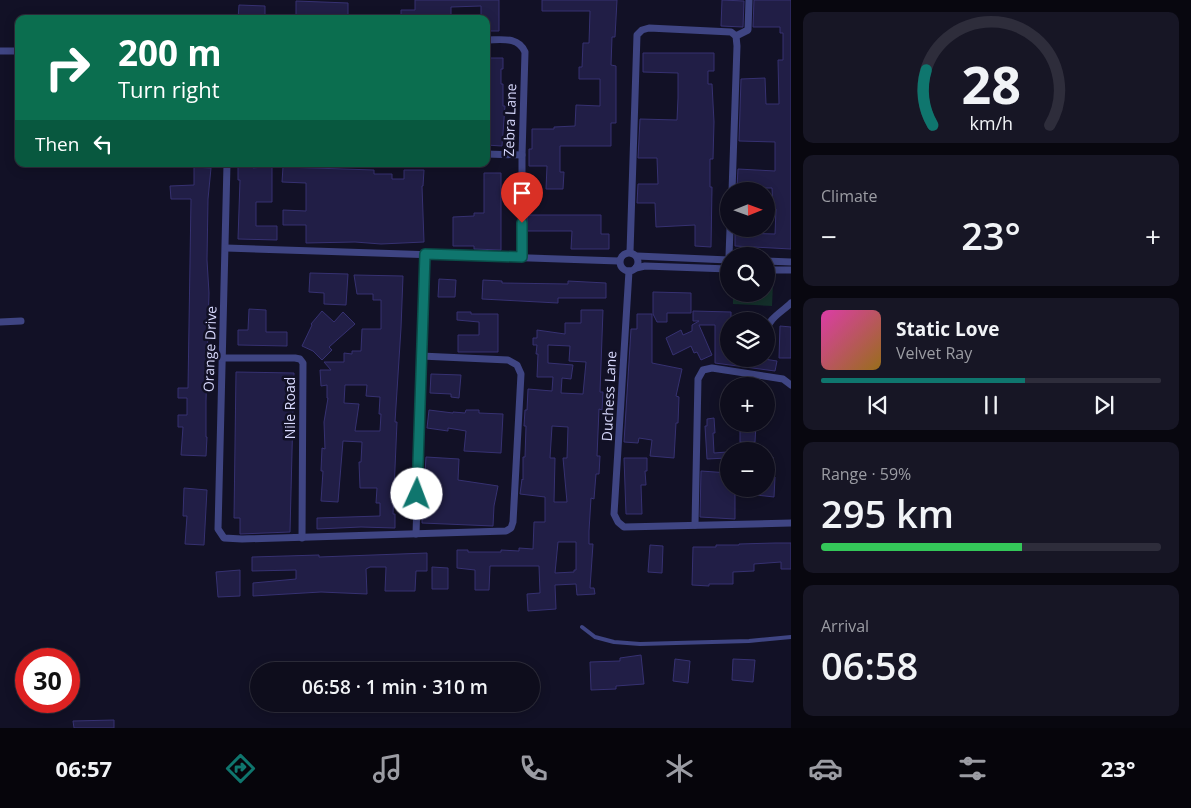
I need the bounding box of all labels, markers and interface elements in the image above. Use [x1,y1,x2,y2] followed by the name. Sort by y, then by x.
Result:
[118,29,222,76] text: 200 m
[35,35,100,100] icon: right
[961,48,1021,119] text: 28
[118,74,220,104] text: Turn right
[499,83,520,157] street label: Zebra Lane
[969,111,1013,135] text: km/h
[89,130,117,158] icon: left
[35,131,79,157] text: Then
[501,172,543,223] pin
[508,179,536,207] icon: arrive
[720,182,775,238] north arrow
[720,182,775,497] map controls
[821,185,878,207] text: Climate
[961,209,1021,261] text: 23°
[821,217,837,255] text: −
[1145,217,1161,255] text: +
[720,247,775,302] button: search
[198,305,221,392] street label: Orange Drive
[720,312,775,367] button: layers
[896,316,999,342] text: Static Love
[896,342,972,364] text: Velvet Ray
[597,350,620,442] street label: Duchess Lane
[280,377,299,439] street label: Nile Road
[720,377,775,432] button: +
[864,391,892,419] icon: previous
[977,391,1005,419] icon: pause
[1090,391,1118,419] icon: next
[720,442,775,497] button: −
[821,463,911,485] text: Range · 59%
[390,467,442,519] position arrow
[821,487,954,539] text: 295 km
[821,615,869,637] text: Arrival
[821,639,918,691] text: 06:58
[15,648,80,713] speed limit sign: 30
[302,674,488,700] text: 06:58 · 1 min · 310 m
[223,751,258,786] icon: directions
[370,751,405,786] icon: music
[516,751,551,786] icon: phone
[662,751,697,786] icon: climate
[808,751,843,786] icon: car
[955,751,990,786] icon: filters
[56,753,112,783] text: 06:57
[1101,753,1135,783] text: 23°

